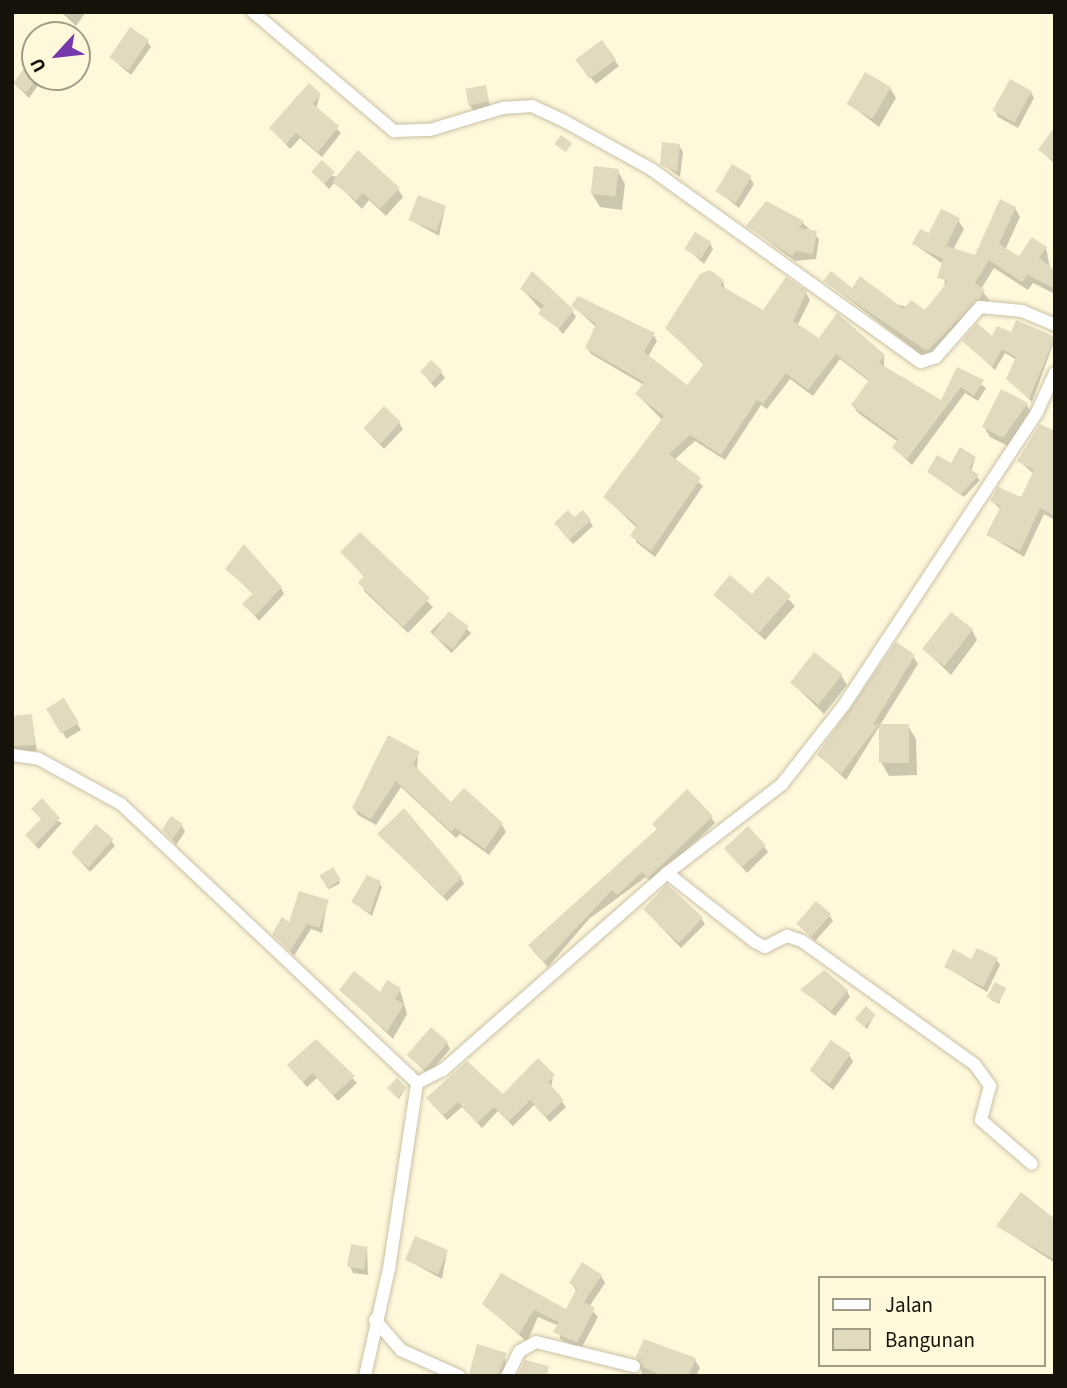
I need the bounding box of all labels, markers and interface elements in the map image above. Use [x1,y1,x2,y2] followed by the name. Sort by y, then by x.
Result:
[21,21,91,91] north arrow
[24,53,54,77] text: U
[818,1276,1046,1367] legend
[885,1290,933,1320] text: Jalan
[885,1325,975,1355] text: Bangunan

